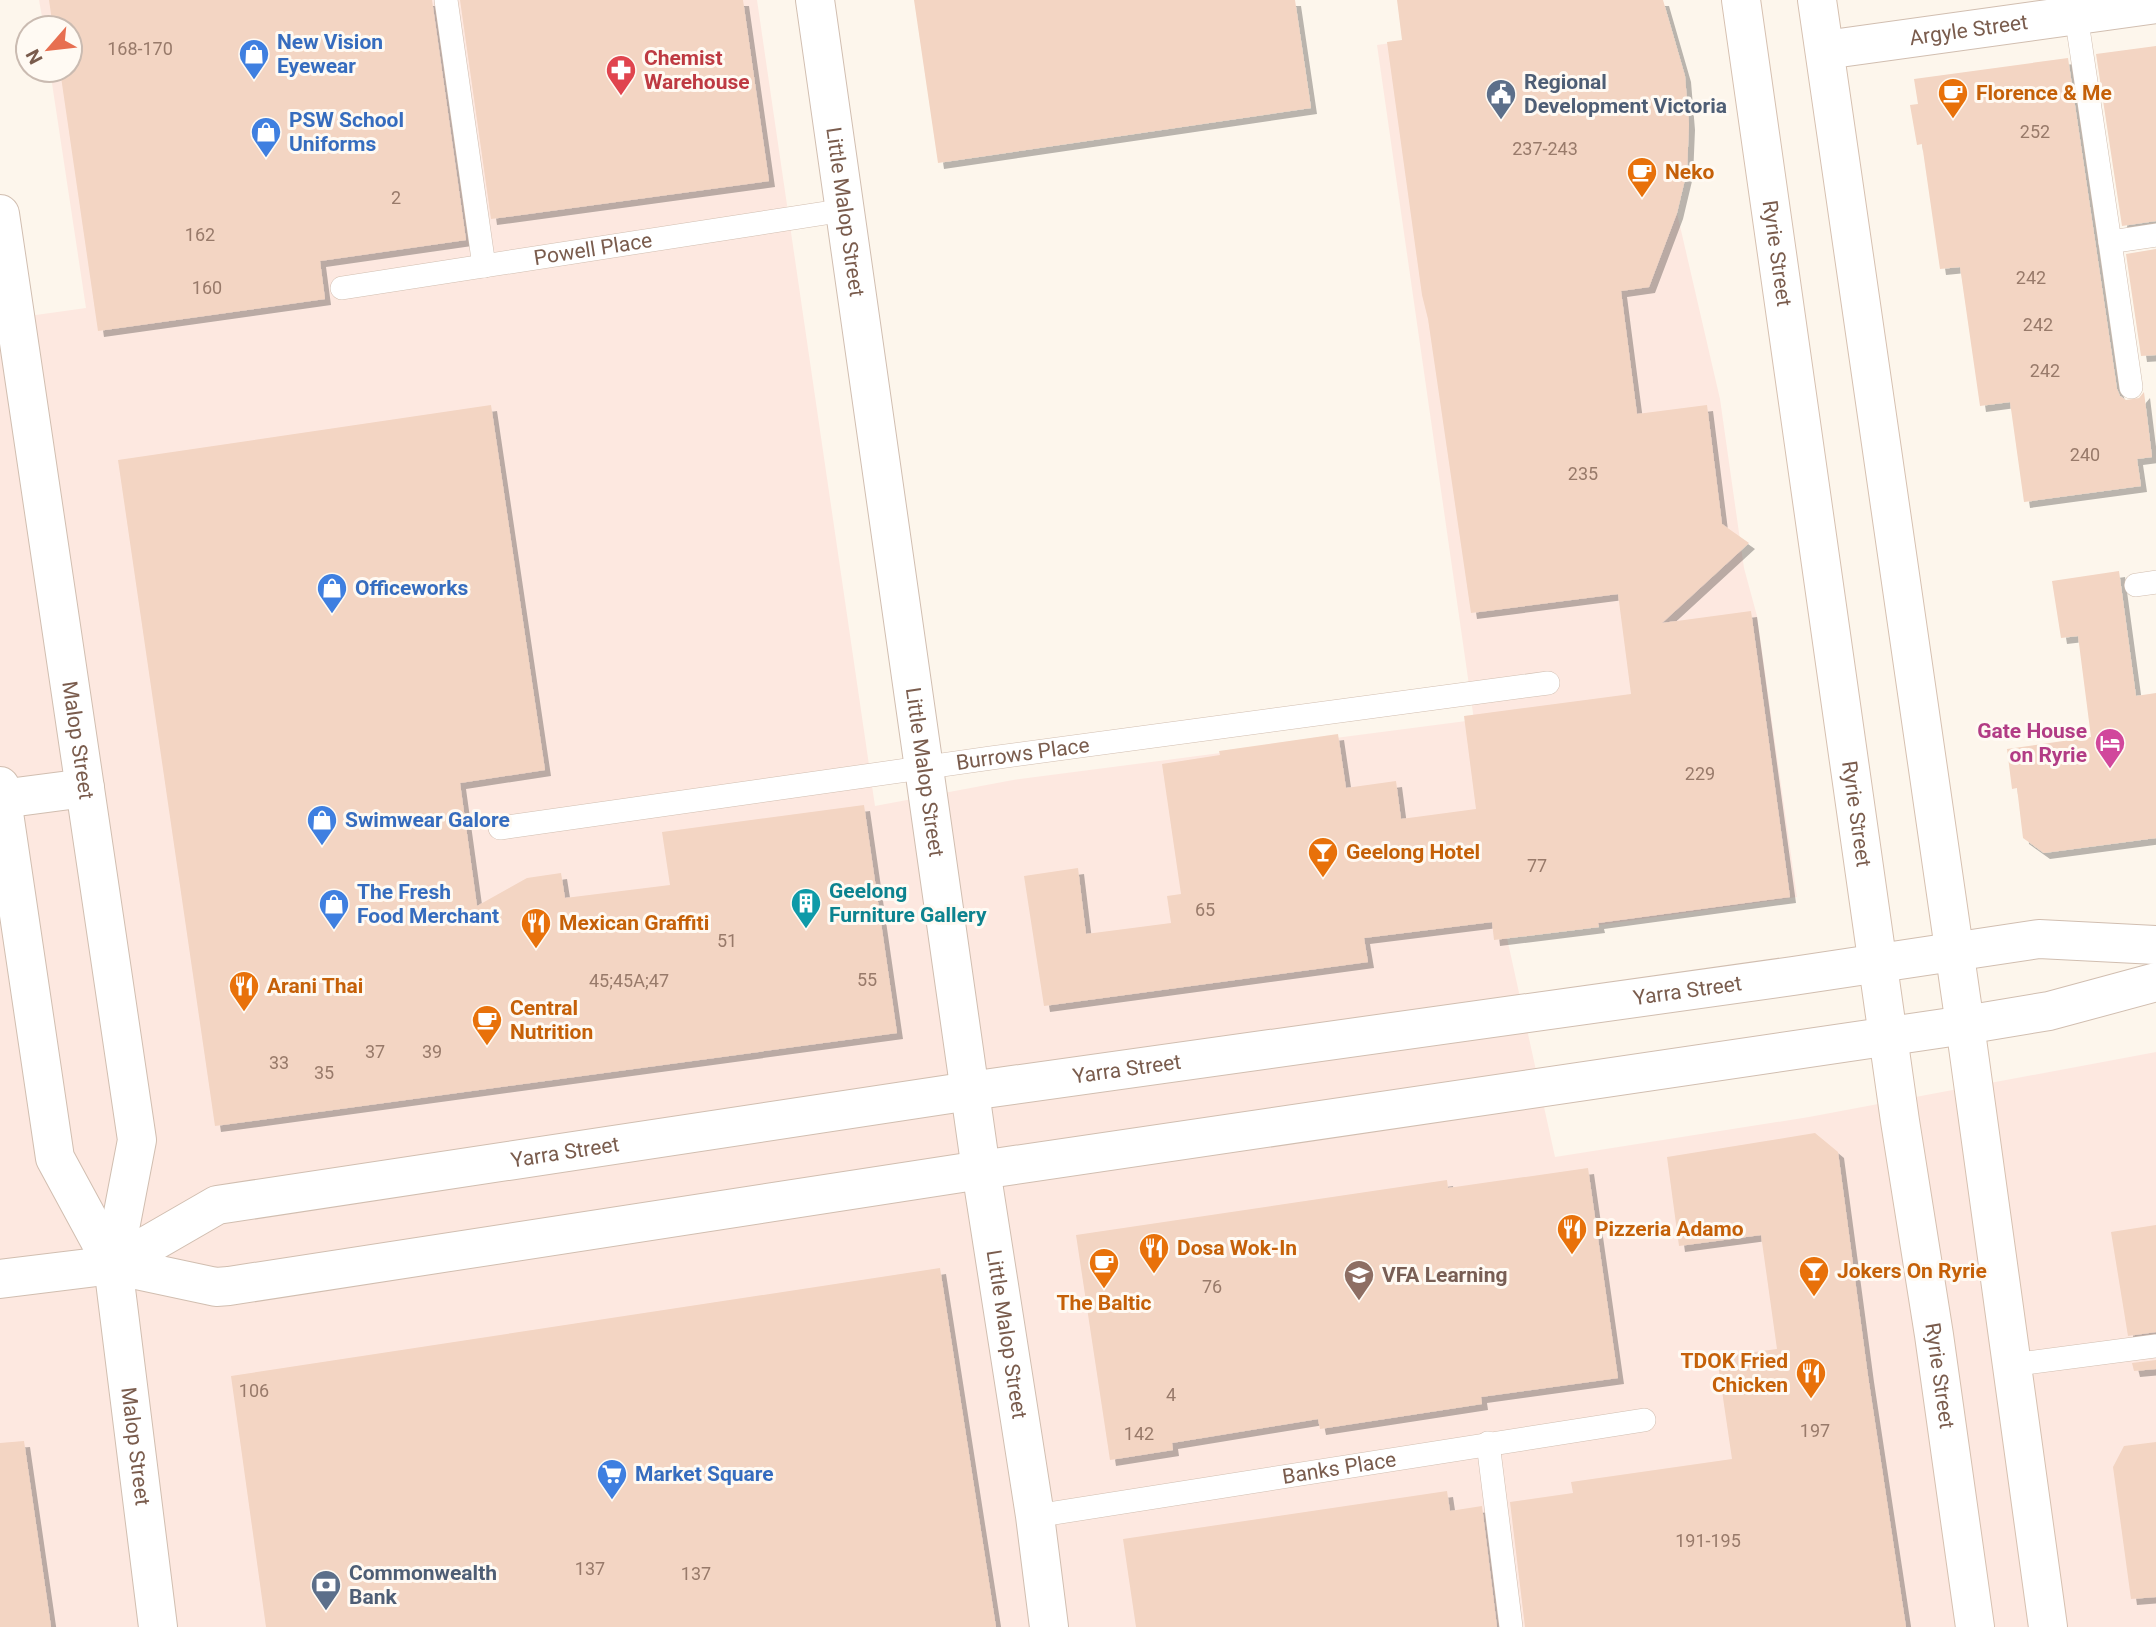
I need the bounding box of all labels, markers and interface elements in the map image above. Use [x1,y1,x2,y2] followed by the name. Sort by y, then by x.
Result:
[1908,10,2029,50] street label: Argyle Street
[14,14,84,84] north arrow
[277,30,383,78] place label: New Vision Eyewear
[237,37,271,81] shop icon: New Vision Eyewear
[107,38,173,59] house number: 168-170
[21,45,48,68] text: N
[644,46,750,94] place label: Chemist Warehouse
[604,53,638,97] pharmacy icon: Chemist Warehouse
[1524,70,1727,118] place label: Regional Development Victoria
[1936,76,1970,120] cafe icon: Florence & Me
[1484,77,1518,121] public building icon: Regional Development Victoria
[1976,81,2112,105] place label: Florence & Me
[289,108,404,156] place label: PSW School Uniforms
[249,115,283,159] shop icon: PSW School Uniforms
[2020,121,2050,142] house number: 252
[821,126,869,298] street label: Little Malop Street
[1512,138,1578,159] house number: 237-243
[1625,155,1659,199] cafe icon: Neko
[1665,160,1714,184] place label: Neko
[391,187,401,208] house number: 2
[1758,199,1796,308] street label: Ryrie Street
[185,224,215,245] house number: 162
[532,228,654,270] street label: Powell Place
[2016,267,2046,288] house number: 242
[192,277,222,298] house number: 160
[2023,314,2053,335] house number: 242
[2030,360,2060,381] house number: 242
[2070,444,2100,465] house number: 240
[1568,463,1598,484] house number: 235
[315,571,349,615] shop icon: Officeworks
[355,576,468,600] place label: Officeworks
[57,680,98,801] street label: Malop Street
[901,686,948,859] street label: Little Malop Street
[1977,719,2087,767] place label: Gate House on Ryrie
[2093,726,2127,770] hotel icon: Gate House on Ryrie
[954,733,1091,775] street label: Burrows Place
[1837,759,1876,869] street label: Ryrie Street
[1685,763,1715,784] house number: 229
[305,803,339,847] shop icon: Swimwear Galore
[345,808,510,832] place label: Swimwear Galore
[1306,835,1340,879] bar icon: Geelong Hotel
[1346,840,1480,864] place label: Geelong Hotel
[1527,855,1547,876] house number: 77
[829,879,987,927] place label: Geelong Furniture Gallery
[357,880,499,928] place label: The Fresh Food Merchant
[789,886,823,930] building icon: Geelong Furniture Gallery
[317,887,351,931] shop icon: The Fresh Food Merchant
[1195,899,1215,920] house number: 65
[519,906,553,950] restaurant icon: Mexican Graffiti
[559,911,709,935] place label: Mexican Graffiti
[717,930,737,951] house number: 51
[227,969,261,1013] restaurant icon: Arani Thai
[857,969,877,990] house number: 55
[589,970,669,991] house number: 45;45A;47
[1632,971,1743,1010] street label: Yarra Street
[267,974,363,998] place label: Arani Thai
[510,996,593,1044] place label: Central Nutrition
[470,1003,504,1047] cafe icon: Central Nutrition
[365,1041,385,1062] house number: 37
[422,1041,442,1062] house number: 39
[1071,1050,1183,1089] street label: Yarra Street
[269,1052,289,1073] house number: 33
[314,1062,334,1083] house number: 35
[509,1132,621,1172] street label: Yarra Street
[1555,1212,1589,1256] restaurant icon: Pizzeria Adamo
[1595,1217,1744,1241] place label: Pizzeria Adamo
[1137,1231,1171,1275] restaurant icon: Dosa Wok-In
[1177,1236,1297,1260] place label: Dosa Wok-In
[1087,1246,1121,1290] cafe icon: The Baltic
[982,1248,1032,1421] street label: Little Malop Street
[1797,1254,1831,1298] bar icon: Jokers On Ryrie
[1342,1258,1376,1302] school or university icon: VFA Learning
[1837,1259,1987,1283] place label: Jokers On Ryrie
[1382,1263,1507,1287] place label: VFA Learning
[1202,1276,1222,1297] house number: 76
[1056,1291,1152,1315] place label: The Baltic
[1920,1321,1959,1430] street label: Ryrie Street
[1681,1349,1788,1397] place label: TDOK Fried Chicken
[1794,1356,1828,1400] restaurant icon: TDOK Fried Chicken
[239,1380,269,1401] house number: 106
[1166,1384,1176,1405] house number: 4
[116,1386,155,1507] street label: Malop Street
[1800,1420,1830,1441] house number: 197
[1124,1423,1154,1444] house number: 142
[1281,1447,1398,1489] street label: Banks Place
[595,1457,629,1501] supermarket icon: Market Square
[635,1462,774,1486] place label: Market Square
[1675,1530,1741,1551] house number: 191-195
[575,1558,605,1579] house number: 137
[349,1561,497,1609] place label: Commonwealth Bank
[681,1563,711,1584] house number: 137
[309,1568,343,1612] bank icon: Commonwealth Bank

